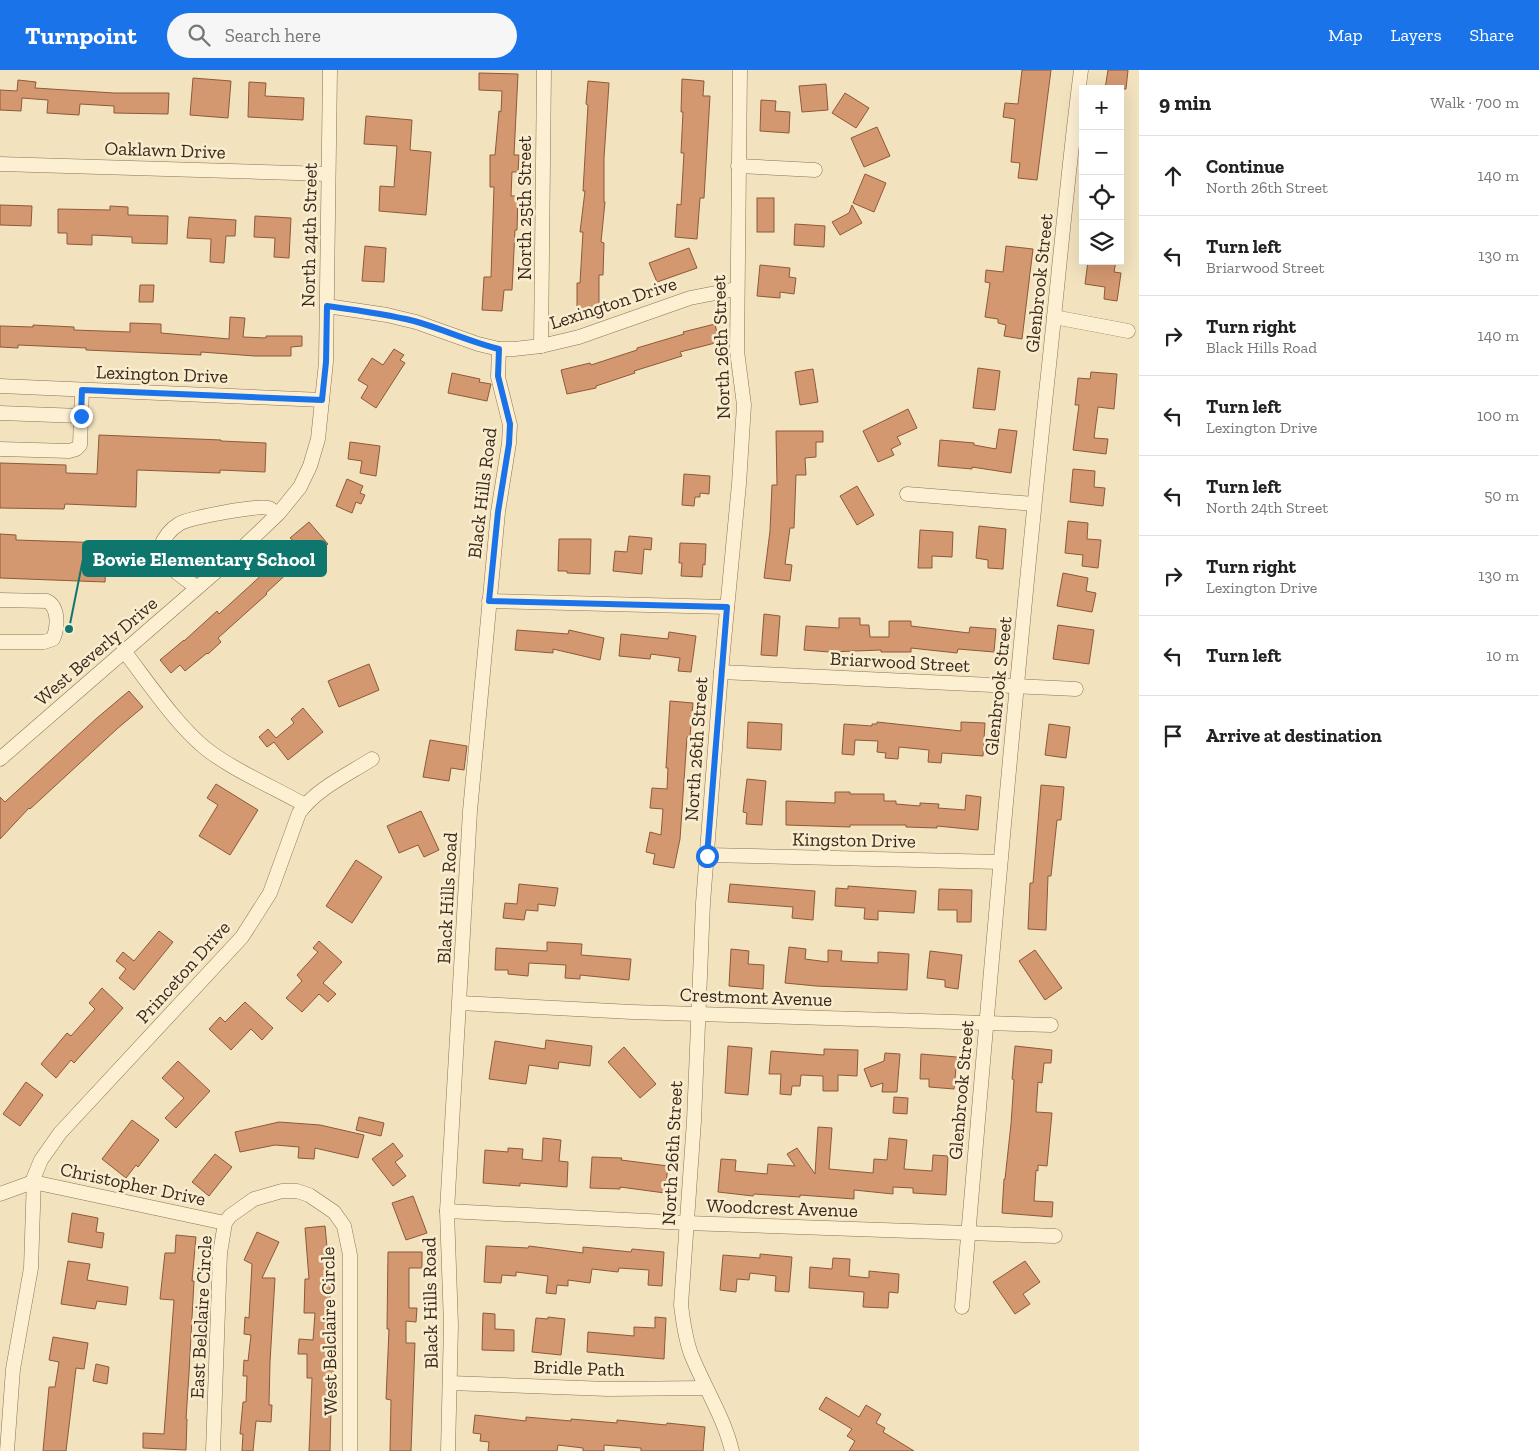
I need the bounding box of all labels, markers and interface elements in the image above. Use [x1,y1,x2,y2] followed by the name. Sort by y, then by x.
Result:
[167,13,517,58] search box
[25,21,137,50] text: Turnpoint
[185,21,213,49] icon: search
[225,24,321,47] text: Search here
[1328,24,1363,46] text: Map
[1391,24,1442,46] text: Layers
[1470,24,1514,46] text: Share
[1079,85,1124,265] map controls
[1079,85,1124,130] button: +
[1159,90,1211,115] text: 9 min
[1430,93,1519,112] text: Walk · 700 m
[1079,130,1124,175] button: −
[104,136,226,164] street label: Oaklawn Drive
[513,136,536,280] street label: North 25th Street
[1206,155,1284,178] text: Continue
[296,162,322,308] street label: North 24th Street
[1159,162,1187,190] icon: ahead
[1478,166,1519,185] text: 140 m
[1079,175,1124,220] button: locate
[1206,178,1328,197] text: North 26th Street
[1020,212,1058,354] street label: Glenbrook Street
[1079,220,1124,265] button: layers
[1206,235,1281,258] text: Turn left
[1159,242,1187,270] icon: left
[1478,246,1519,265] text: 130 m
[1206,258,1324,277] text: Briarwood Street
[547,272,679,334] street label: Lexington Drive
[707,274,735,420] street label: North 26th Street
[1206,315,1296,338] text: Turn right
[1159,322,1187,350] icon: right
[1478,326,1519,345] text: 140 m
[1206,338,1317,357] text: Black Hills Road
[96,360,229,388] street label: Lexington Drive
[1206,395,1281,418] text: Turn left
[1159,402,1187,430] icon: left
[70,405,93,428] route end
[1477,406,1519,425] text: 100 m
[1206,418,1317,437] text: Lexington Drive
[463,426,502,560] street label: Black Hills Road
[1206,475,1281,498] text: Turn left
[1159,482,1187,510] icon: left
[1484,486,1519,505] text: 50 m
[1206,498,1328,517] text: North 24th Street
[83,541,326,576] callout: Bowie Elementary School
[92,547,316,571] text: Bowie Elementary School
[1206,555,1296,578] text: Turn right
[1159,562,1187,590] icon: right
[1478,566,1519,585] text: 130 m
[1206,578,1317,597] text: Lexington Drive
[30,592,162,710] street label: West Beverly Drive
[979,615,1017,757] street label: Glenbrook Street
[1159,642,1187,670] icon: left
[1206,644,1281,667] text: Turn left
[1486,646,1519,665] text: 10 m
[829,647,971,677] street label: Briarwood Street
[679,676,713,822] street label: North 26th Street
[1159,722,1187,750] icon: arrive
[1206,724,1382,747] text: Arrive at destination
[792,827,916,853] street label: Kingston Drive
[432,831,462,964] street label: Black Hills Road
[696,845,719,868] route start
[131,916,235,1028] street label: Princeton Drive
[679,983,833,1011] street label: Crestmont Avenue
[943,1019,979,1161] street label: Glenbrook Street
[657,1080,687,1226] street label: North 26th Street
[58,1157,208,1211] street label: Christopher Drive
[706,1194,858,1222] street label: Woodcrest Avenue
[185,1235,217,1399] street label: East Belclaire Circle
[417,1236,443,1369] street label: Black Hills Road
[316,1246,342,1416] street label: West Belclaire Circle
[533,1355,625,1381] street label: Bridle Path

